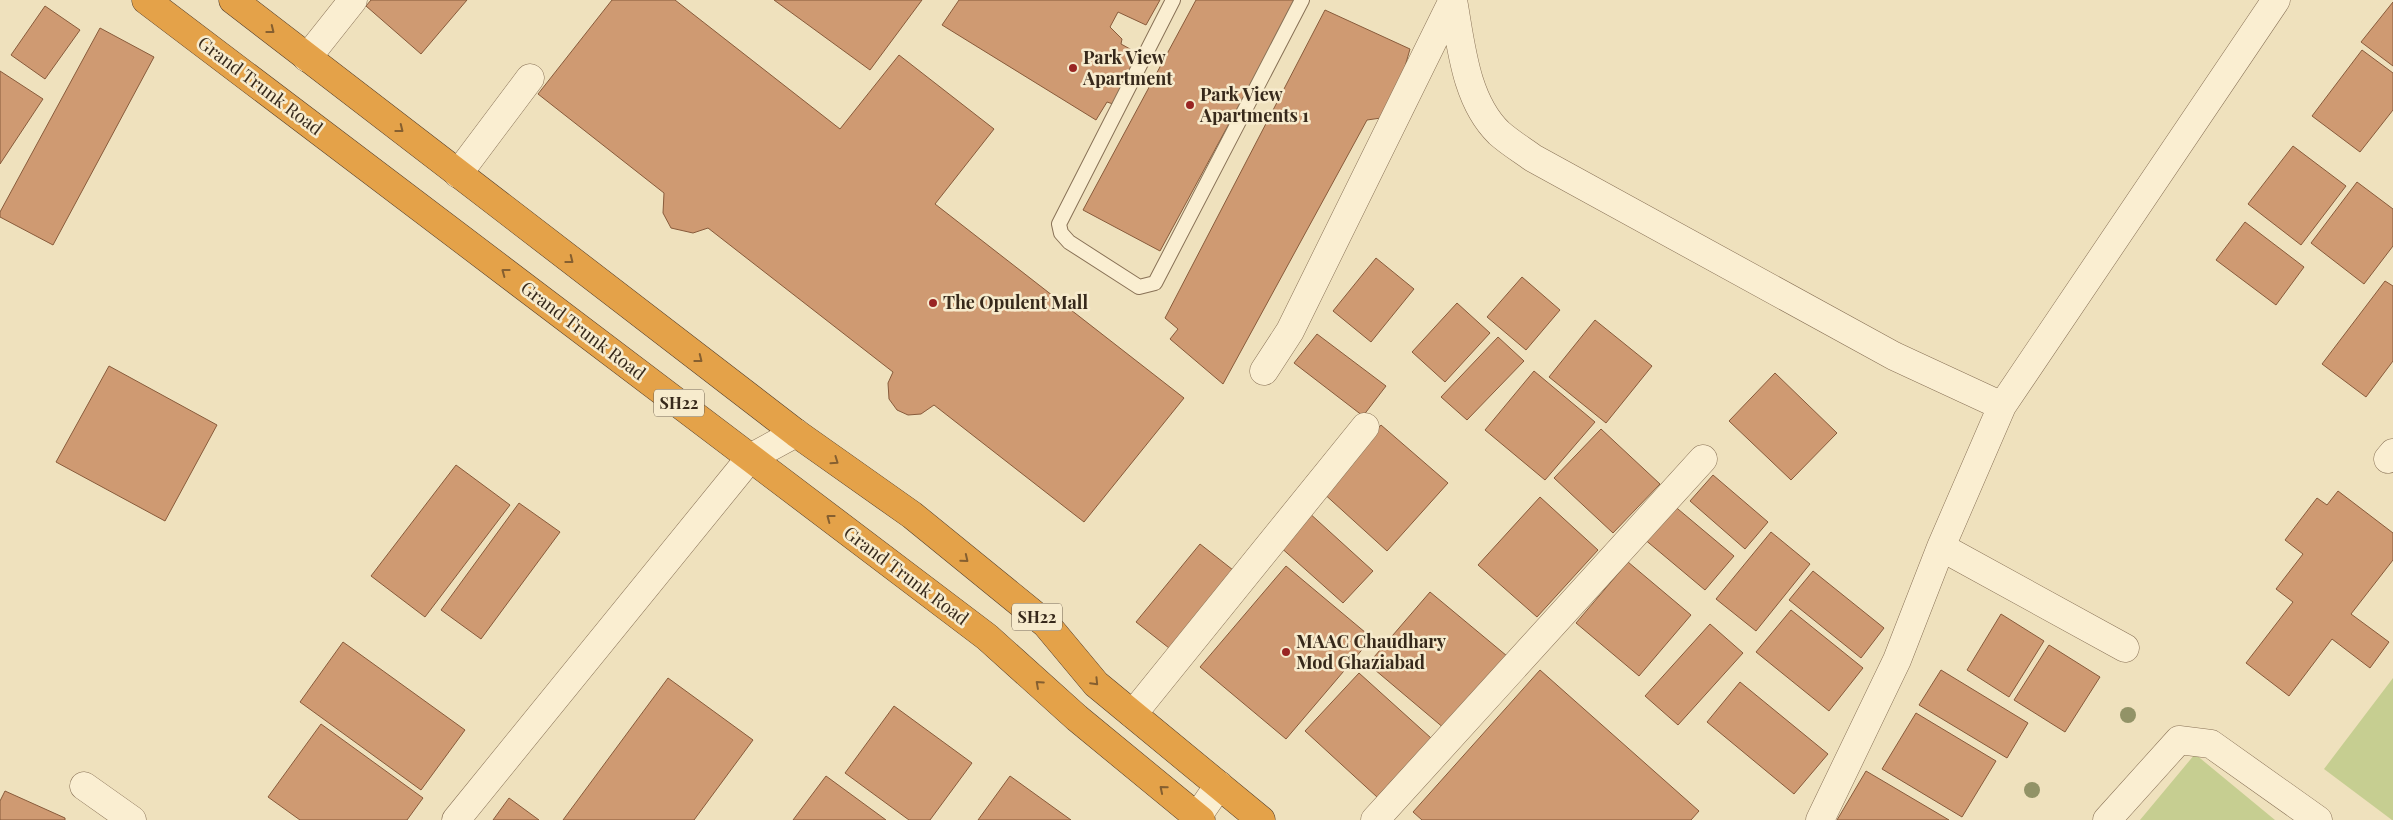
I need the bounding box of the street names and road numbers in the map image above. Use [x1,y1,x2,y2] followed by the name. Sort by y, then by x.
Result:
[193,30,328,140] street label: Grand Trunk Road
[516,275,651,385] street label: Grand Trunk Road
[654,389,704,416] road number: SH22
[839,520,974,630] street label: Grand Trunk Road
[1012,604,1062,630] road number: SH22

